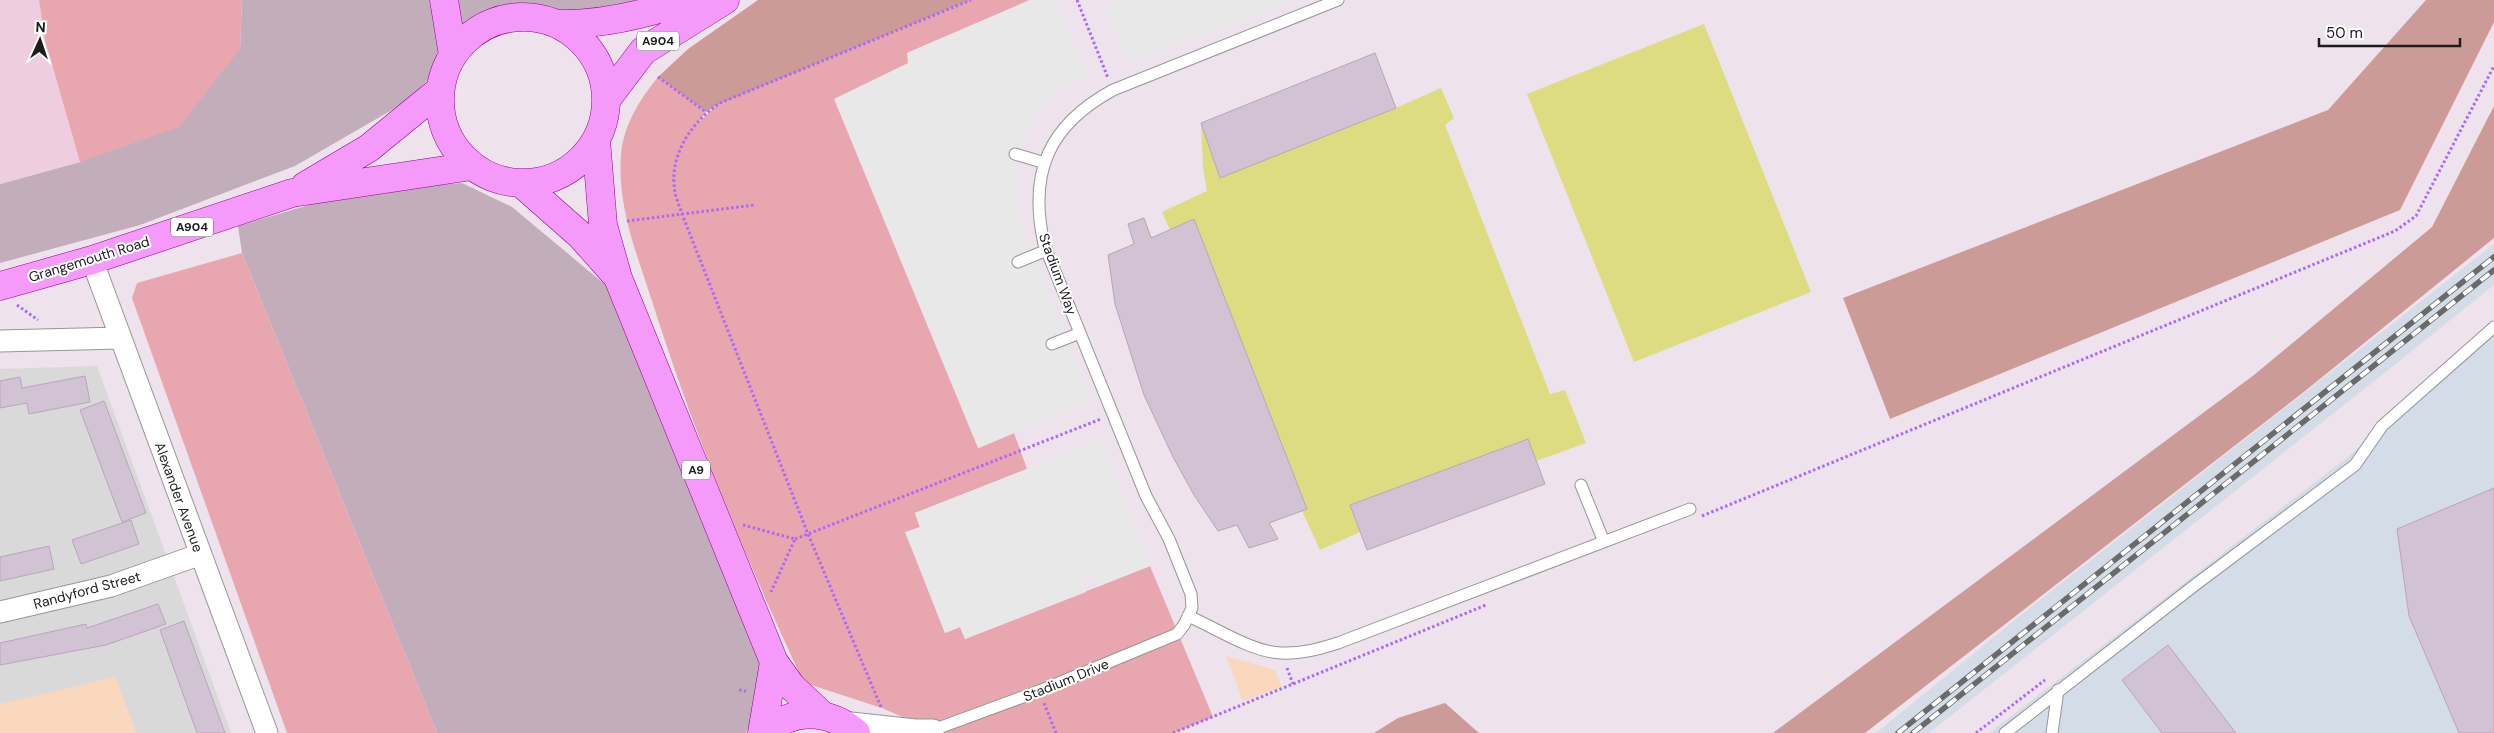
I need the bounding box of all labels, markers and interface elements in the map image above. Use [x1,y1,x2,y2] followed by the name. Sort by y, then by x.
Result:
[15,15,65,65] north arrow
[2319,15,2460,47] scale bar
[35,18,46,36] text: N
[2326,23,2363,43] text: 50 m
[637,31,679,50] road number: A904
[171,218,213,236] road number: A904
[1035,231,1081,318] street label: Stadium Way
[26,232,152,286] street label: Grangemouth Road
[151,440,207,555] street label: Alexander Avenue
[682,460,710,480] road number: A9
[31,567,143,613] street label: Randyford Street
[1021,655,1111,705] street label: Stadium Drive

